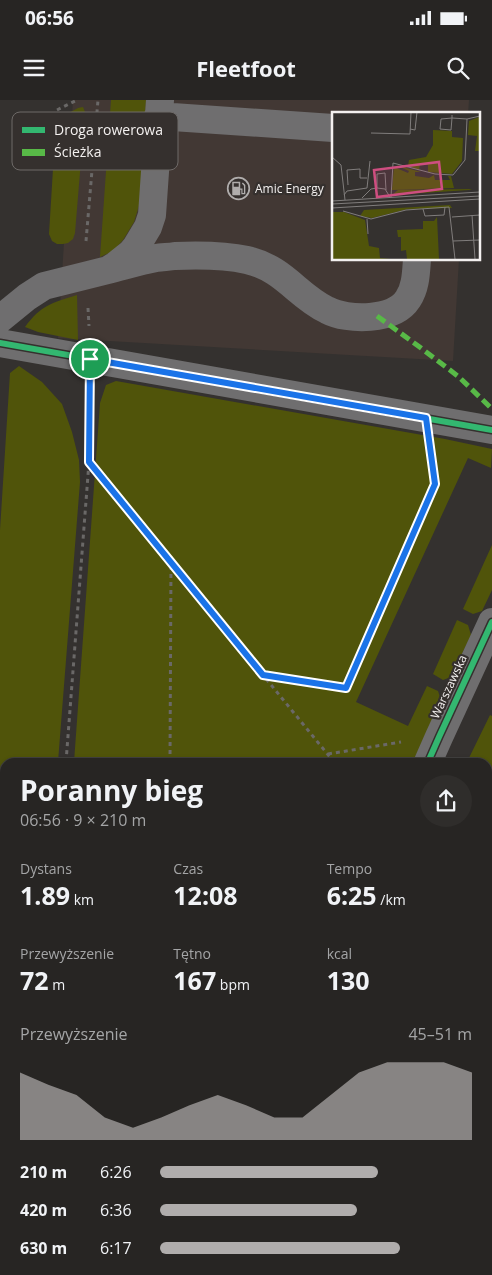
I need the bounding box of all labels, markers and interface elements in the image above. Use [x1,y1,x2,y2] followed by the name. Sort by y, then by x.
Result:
[25,5,74,31] text: 06:56
[196,53,296,83] text: Fleetfoot
[20,54,48,82] icon: menu
[444,54,472,82] icon: search
[12,112,178,170] legend
[332,112,480,260] inset map
[54,120,163,139] text: Droga rowerowa
[54,142,101,161] text: Ścieżka
[227,177,251,201] fuel station icon: Amic Energy
[255,180,325,197] place label: Amic Energy
[69,338,111,380] pin
[76,345,104,373] icon: arrive
[426,652,471,721] street label: Warszawska
[20,771,203,809] text: Poranny bieg
[420,775,472,827] button: share
[20,809,146,831] text: 06:56 · 9 × 210 m
[20,859,72,878] text: Dystans
[173,859,203,878] text: Czas
[327,859,372,878] text: Tempo
[20,878,70,912] text: 1.89
[173,878,238,912] text: 12:08
[327,878,377,912] text: 6:25
[70,890,94,909] text: km
[377,890,406,909] text: /km
[20,944,114,963] text: Przewyższenie
[173,944,211,963] text: Tętno
[327,944,352,963] text: kcal
[20,963,49,997] text: 72
[173,963,216,997] text: 167
[327,963,370,997] text: 130
[49,975,65,994] text: m
[216,975,250,994] text: bpm
[20,1023,128,1045] text: Przewyższenie
[408,1023,472,1045] text: 45–51 m
[20,1161,67,1183] text: 210 m
[100,1161,132,1183] text: 6:26
[20,1199,67,1221] text: 420 m
[100,1199,132,1221] text: 6:36
[20,1237,67,1259] text: 630 m
[100,1237,132,1259] text: 6:17

